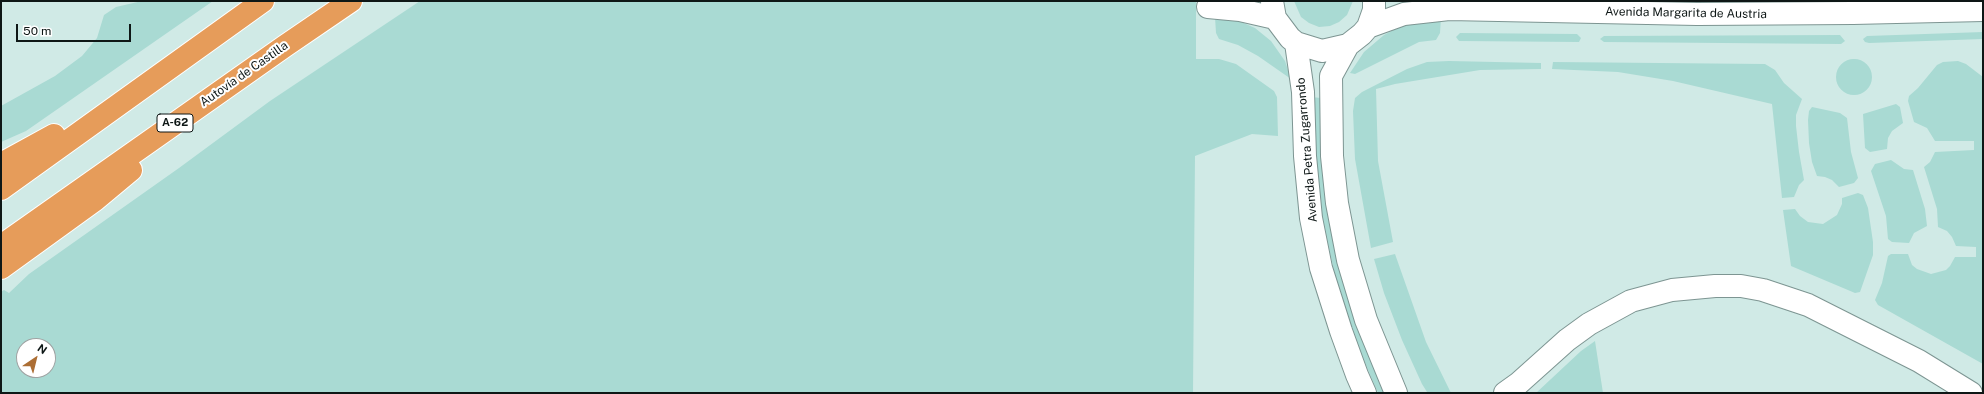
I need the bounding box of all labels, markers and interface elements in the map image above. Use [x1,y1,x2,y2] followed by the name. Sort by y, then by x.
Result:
[1605,4,1767,22] street label: Avenida Margarita de Austria
[18,16,133,42] scale bar
[23,24,51,38] text: 50 m
[197,38,291,110] street label: Autovía de Castilla
[1293,77,1321,223] street label: Avenida Petra Zugarrondo
[157,114,193,132] road number: A-62
[16,338,56,378] north arrow
[35,342,49,356] text: N

